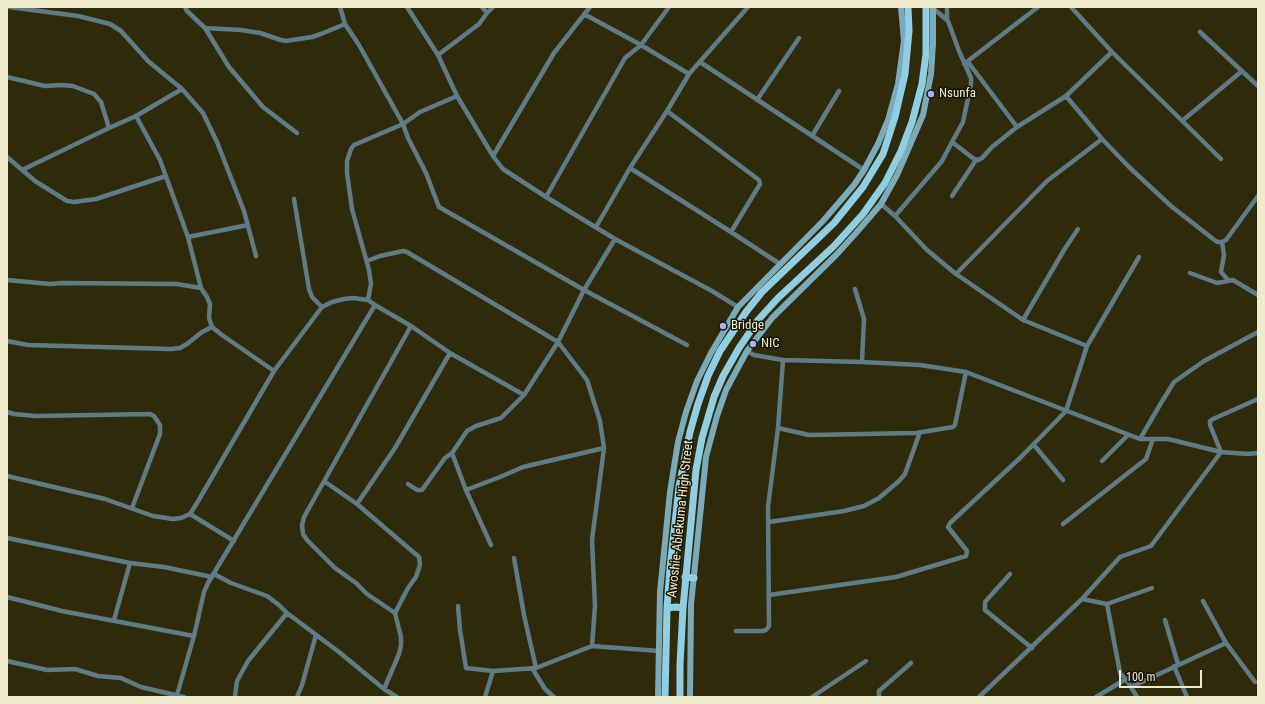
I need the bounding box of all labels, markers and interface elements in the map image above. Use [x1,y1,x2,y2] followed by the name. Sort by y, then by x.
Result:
[939,86,976,102] place label: Nsunfa
[926,89,936,99] marker: Nsunfa
[731,318,764,334] place label: Bridge
[718,321,728,331] marker: Bridge
[761,336,780,352] place label: NIC
[748,339,758,349] marker: NIC
[665,440,697,598] street label: Awoshie-Ablekuma High Street
[1121,662,1204,688] scale bar
[1126,670,1156,684] text: 100 m

